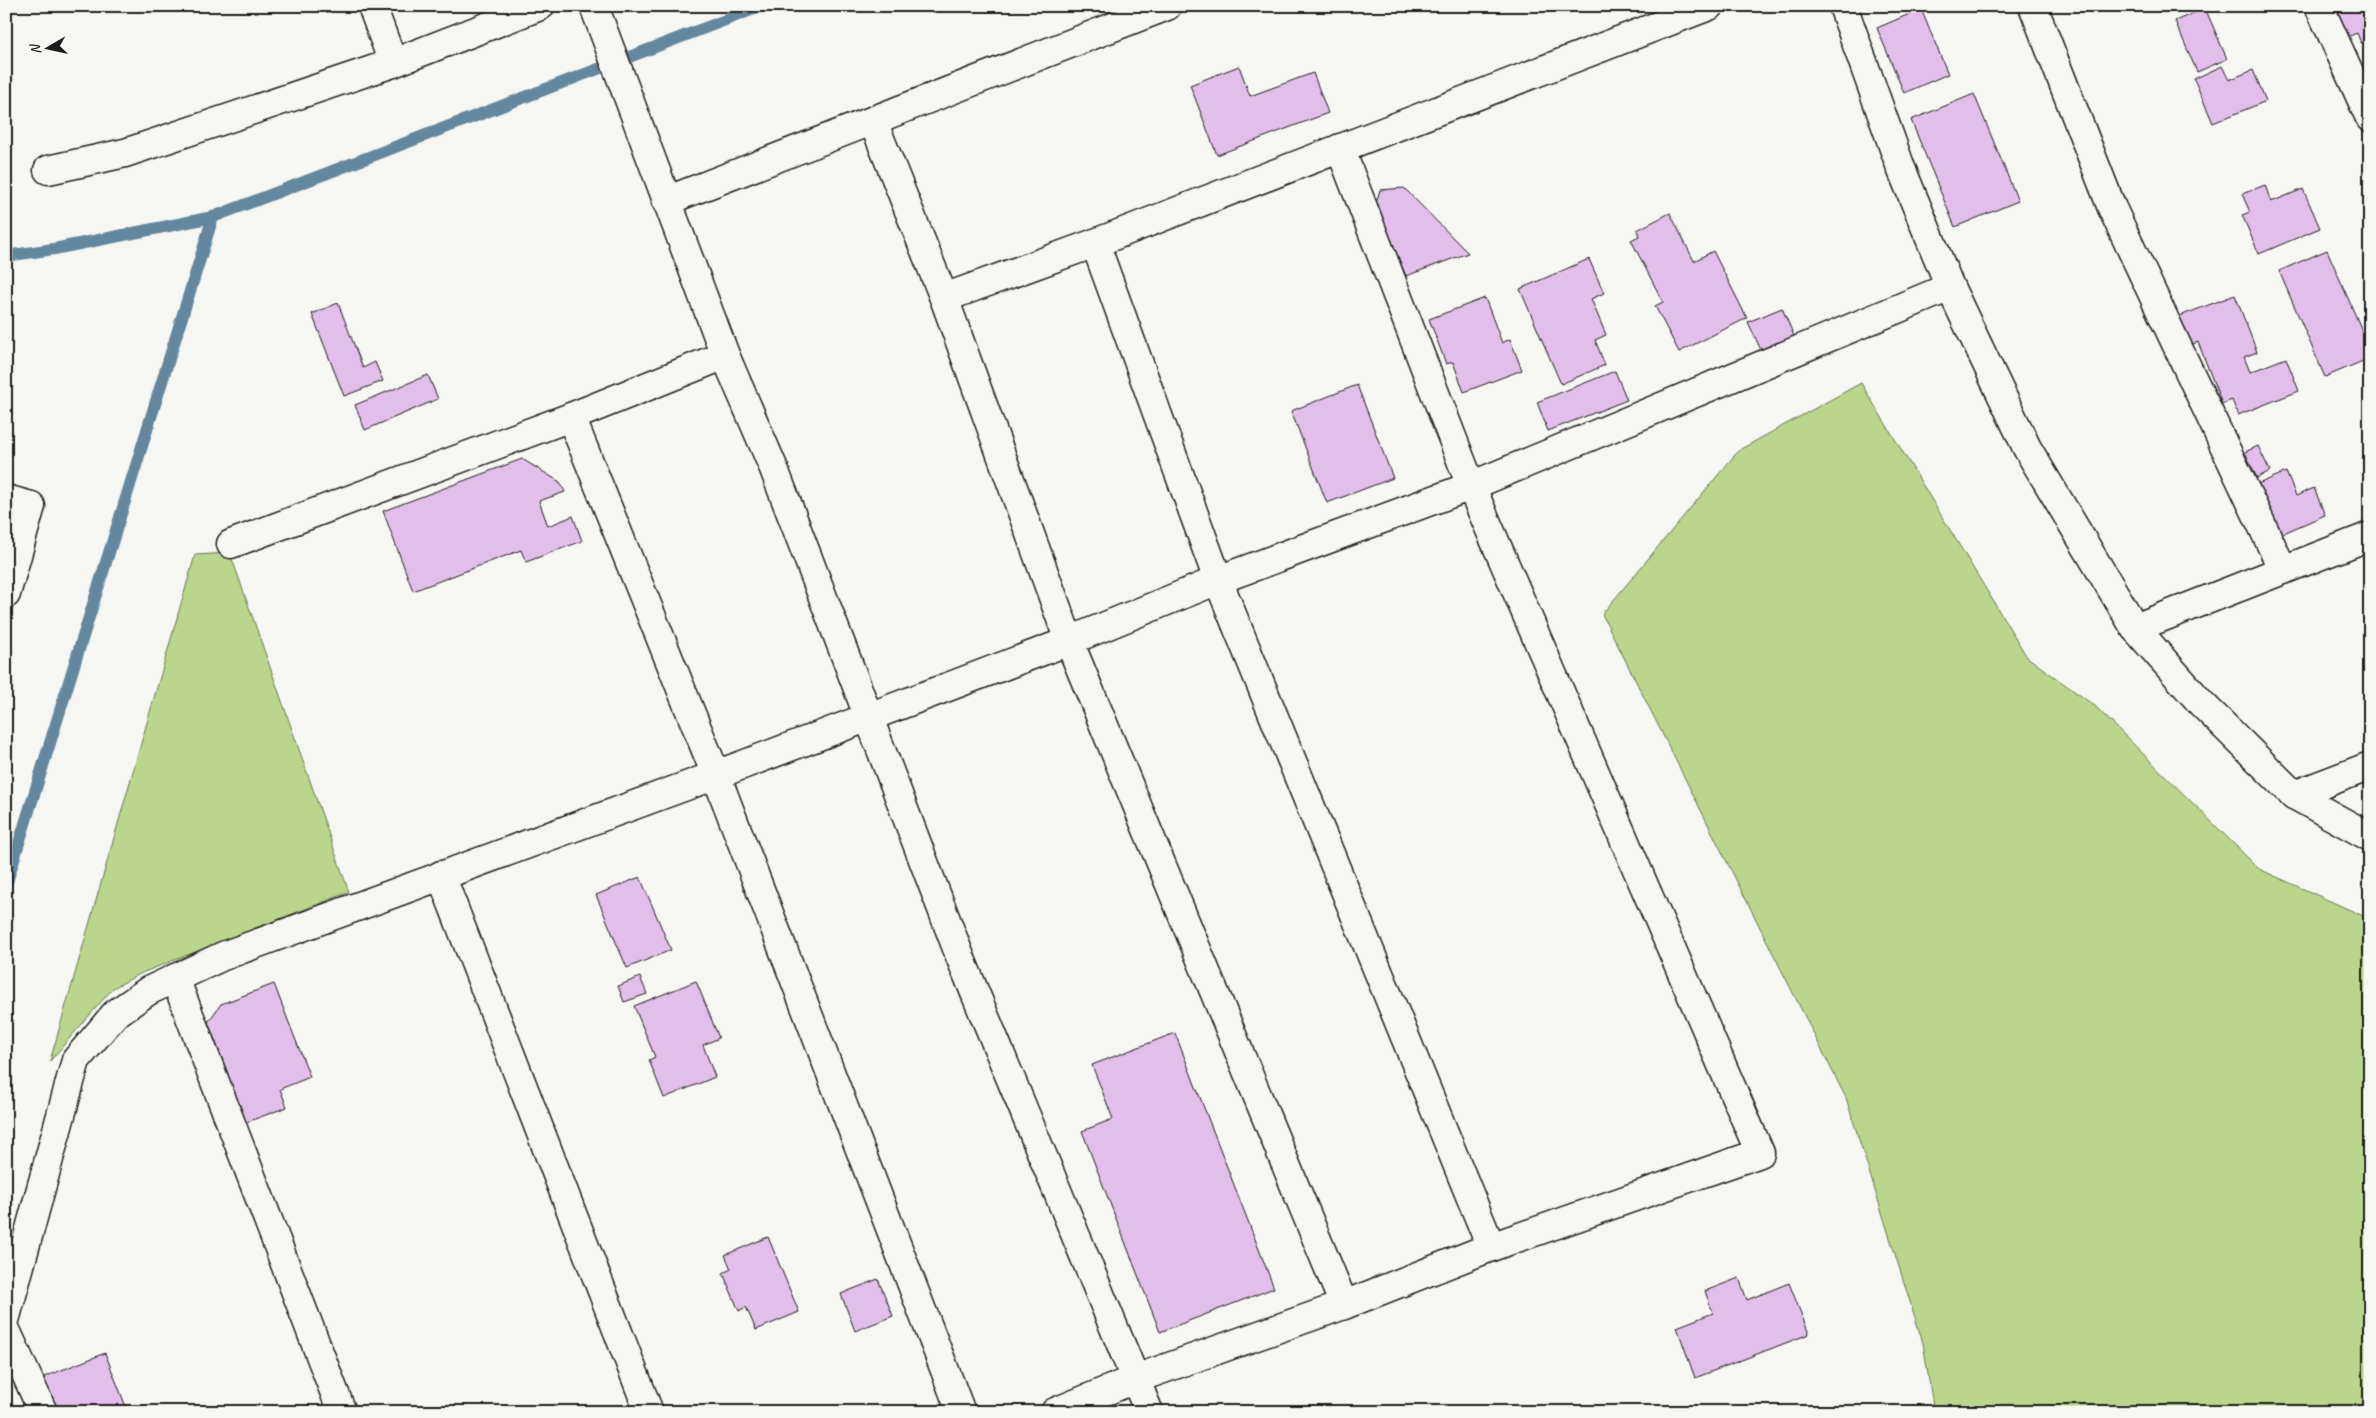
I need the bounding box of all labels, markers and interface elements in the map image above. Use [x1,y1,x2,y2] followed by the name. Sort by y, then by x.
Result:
[22,22,72,72] north arrow
[26,42,45,56] text: N

